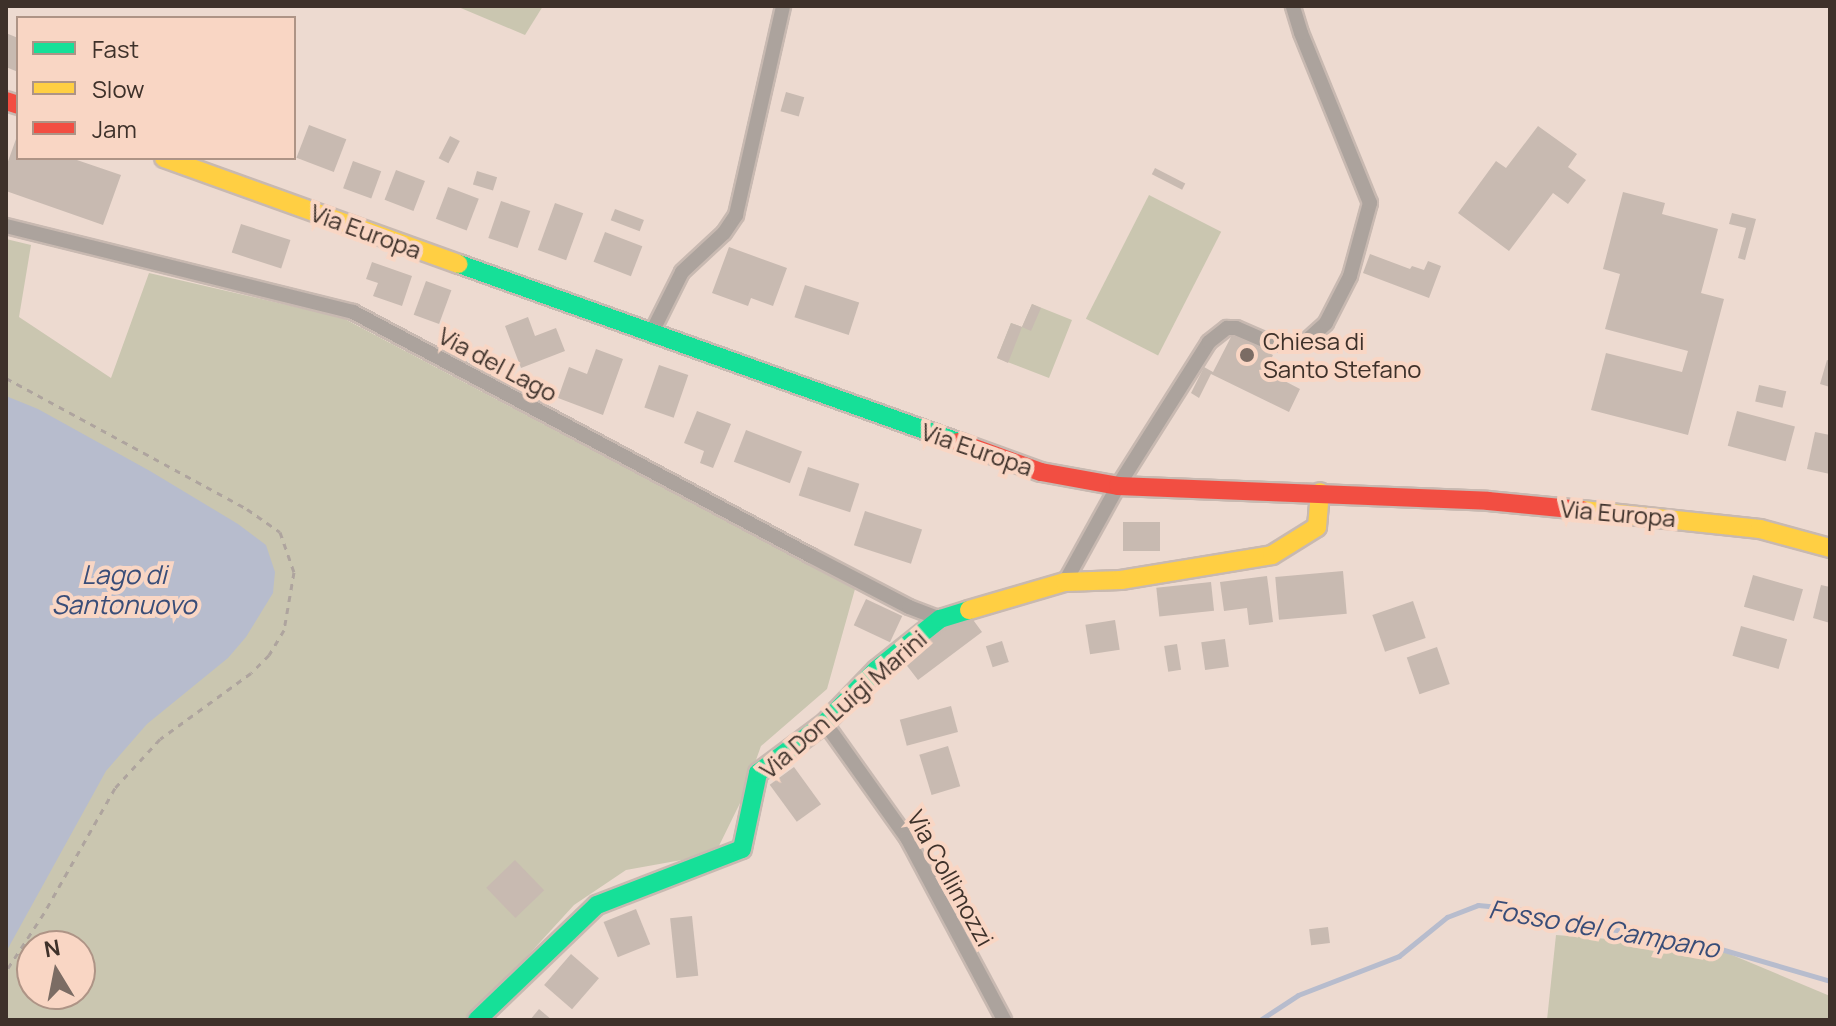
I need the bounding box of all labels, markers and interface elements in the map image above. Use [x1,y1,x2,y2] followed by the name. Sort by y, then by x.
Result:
[16,16,296,160] legend
[92,32,139,65] text: Fast
[92,72,145,105] text: Slow
[92,112,137,145] text: Jam
[307,198,425,264] street label: Via Europa
[434,321,562,407] street label: Via del Lago
[1263,327,1421,383] place label: Chiesa di Santo Stefano
[1238,346,1256,364] marker: Chiesa di Santo Stefano
[918,417,1036,481] street label: Via Europa
[1559,494,1677,532] street label: Via Europa
[51,559,197,620] water label: Lago di Santonuovo
[754,624,932,784] street label: Via Don Luigi Marini
[902,805,1000,951] street label: Via Collimozzi
[1486,893,1722,965] water label: Fosso del Campano
[16,930,96,1010] north arrow
[42,932,63,964] text: N

